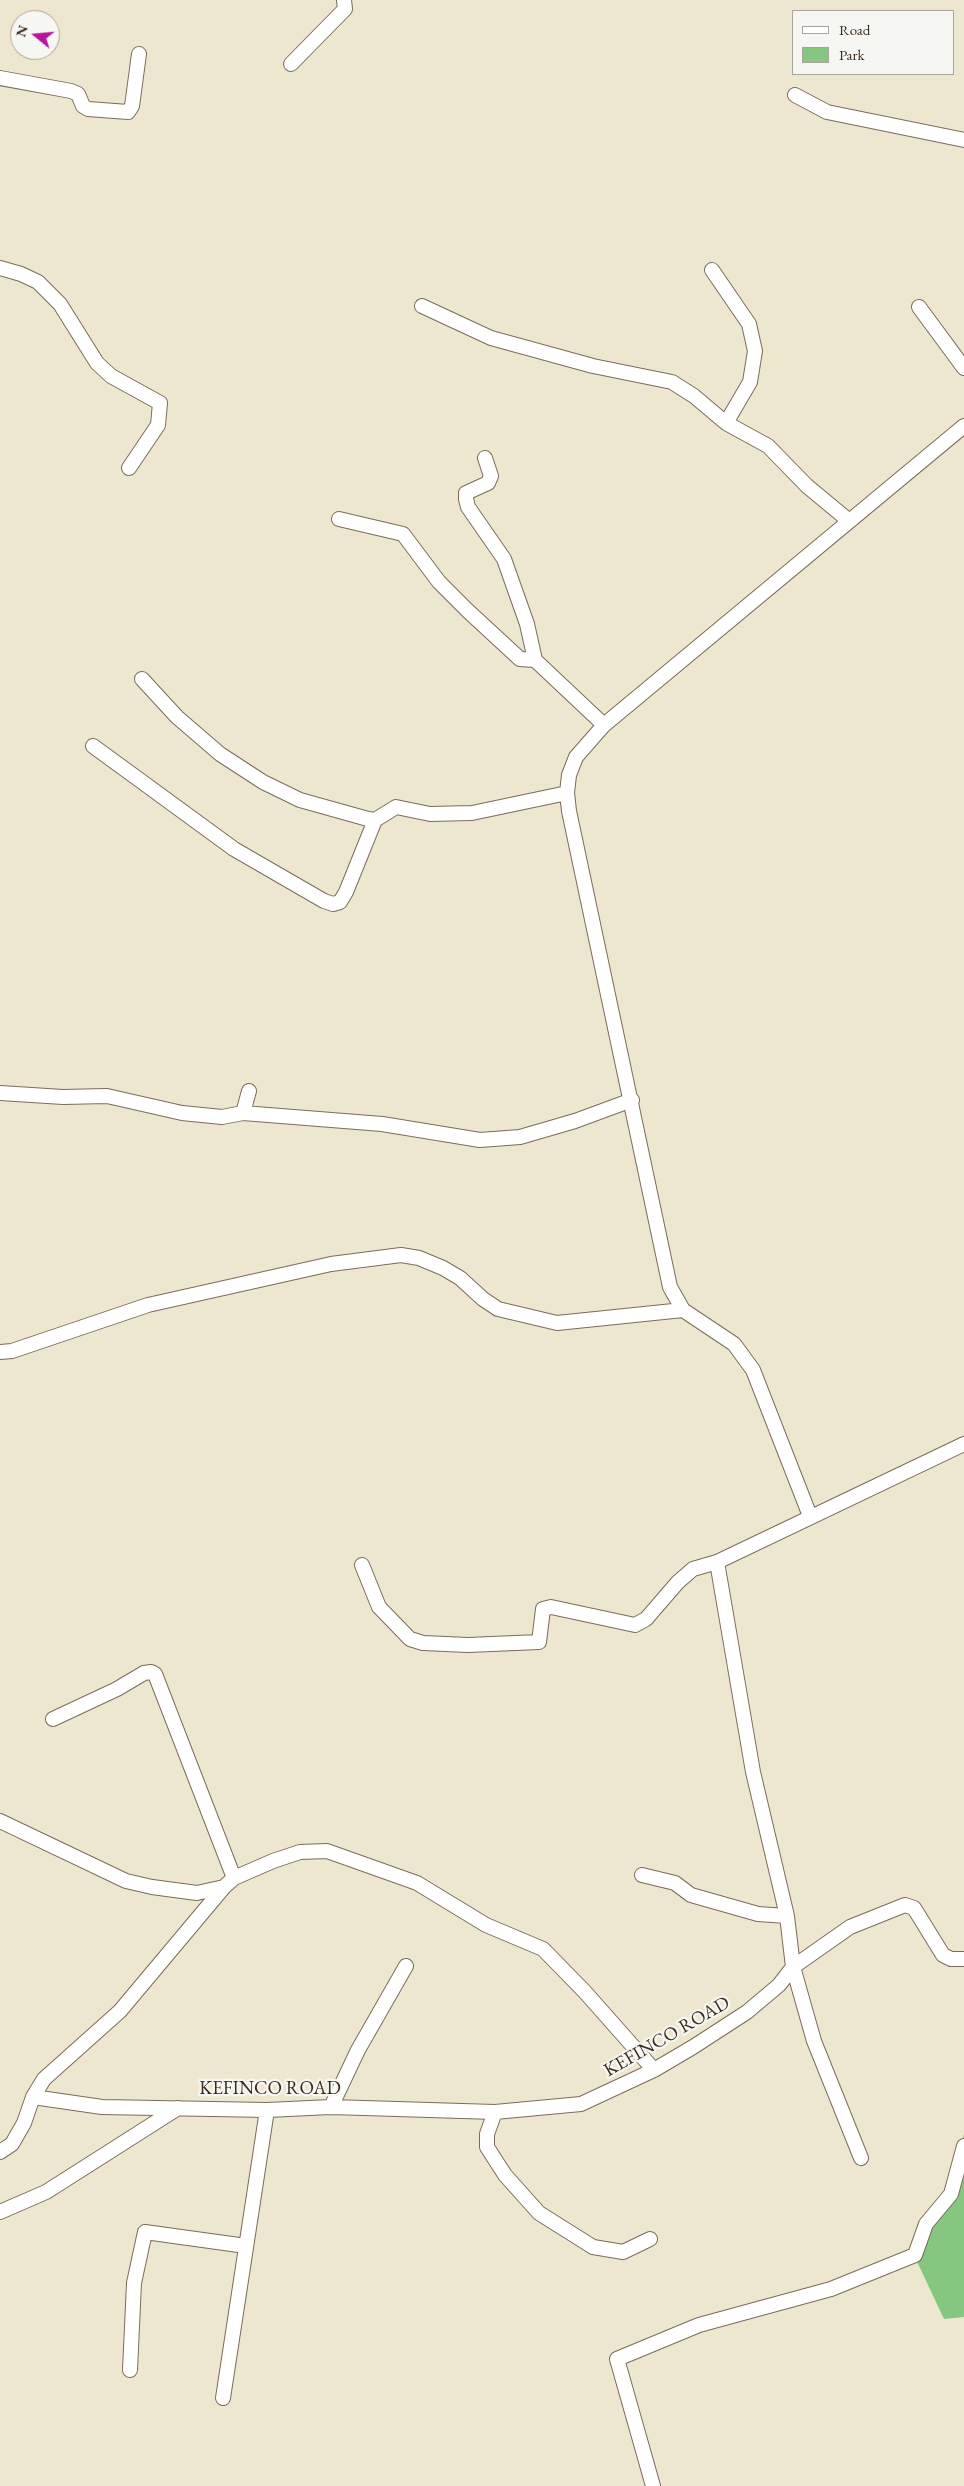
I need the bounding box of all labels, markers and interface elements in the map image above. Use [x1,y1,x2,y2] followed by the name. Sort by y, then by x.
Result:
[10,10,60,60] north arrow
[792,10,954,75] legend
[839,20,870,39] text: Road
[11,23,32,39] text: N
[839,45,865,64] text: Park
[600,1992,734,2082] street label: KEFINCO ROAD
[199,2078,341,2100] street label: KEFINCO ROAD

